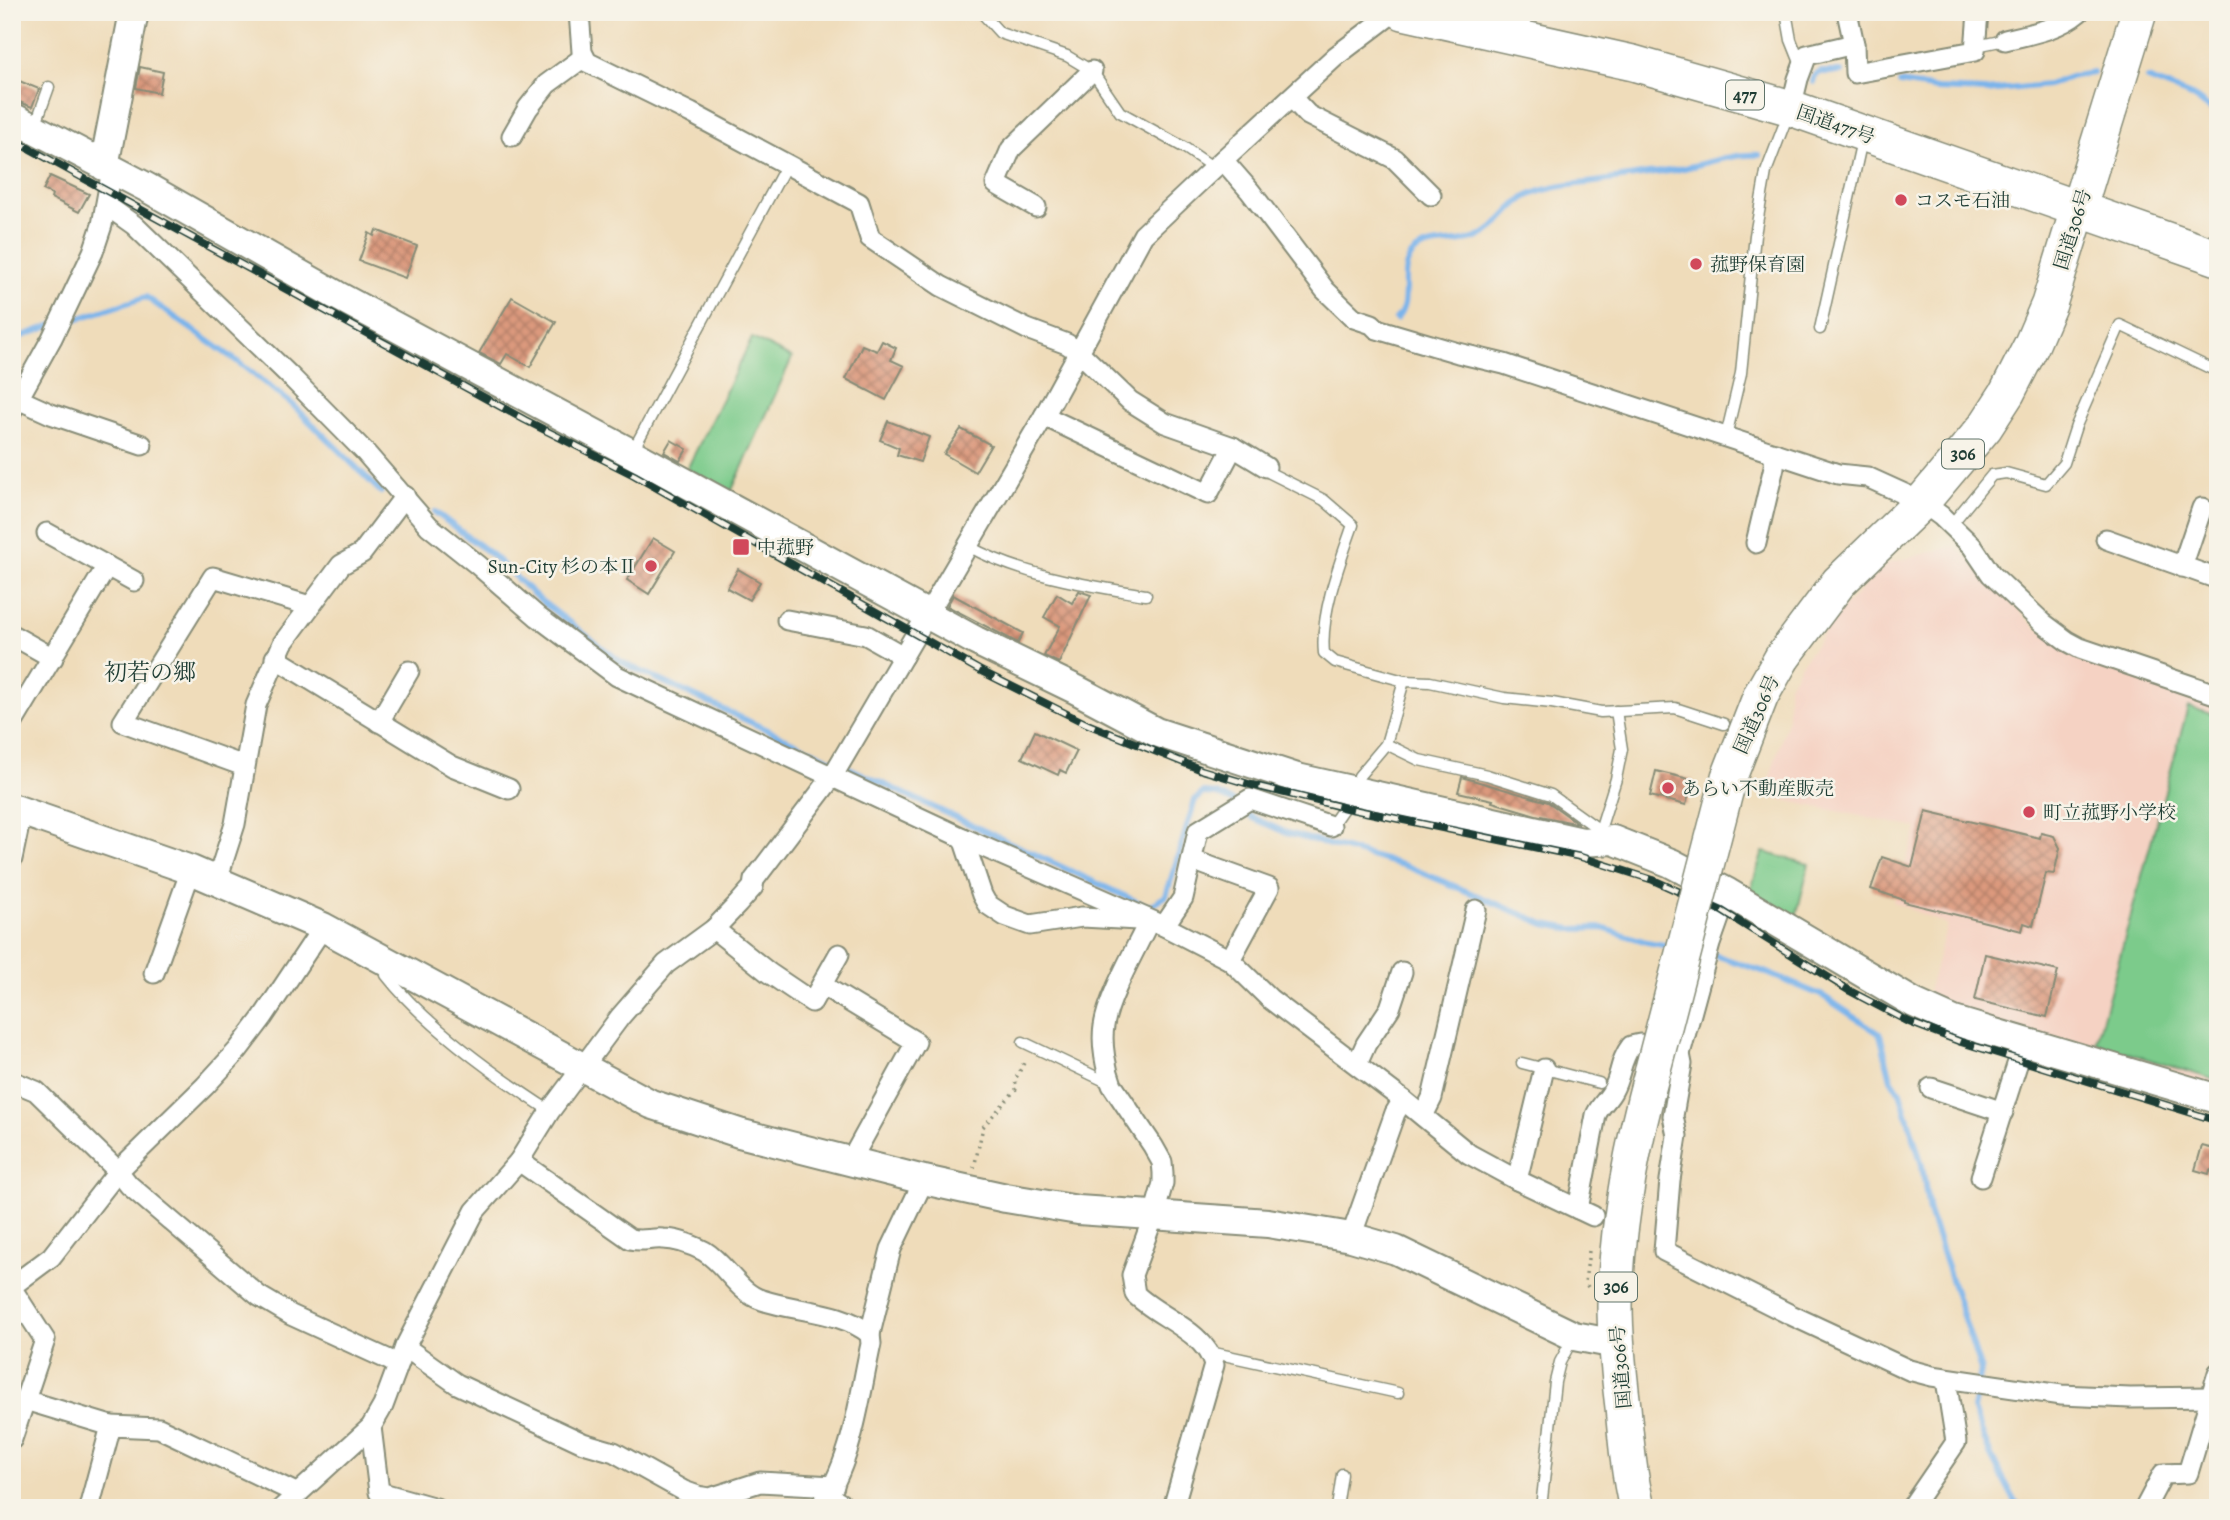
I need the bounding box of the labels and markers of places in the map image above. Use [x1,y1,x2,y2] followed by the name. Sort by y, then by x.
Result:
[1915,188,2010,214] place label: コスモ石油
[1893,192,1909,208] marker: コスモ石油
[1710,252,1805,278] place label: 菰野保育園
[1688,256,1704,272] marker: 菰野保育園
[757,535,814,561] place label: 中菰野
[731,537,751,557] marker: 中菰野
[488,554,637,580] place label: Sun-City 杉の本Ⅱ
[643,558,659,574] marker: Sun-City 杉の本Ⅱ
[1682,776,1834,802] place label: あらい不動産販売
[1660,780,1676,796] marker: あらい不動産販売
[2043,800,2176,826] place label: 町立菰野小学校
[2021,804,2037,820] marker: 町立菰野小学校

